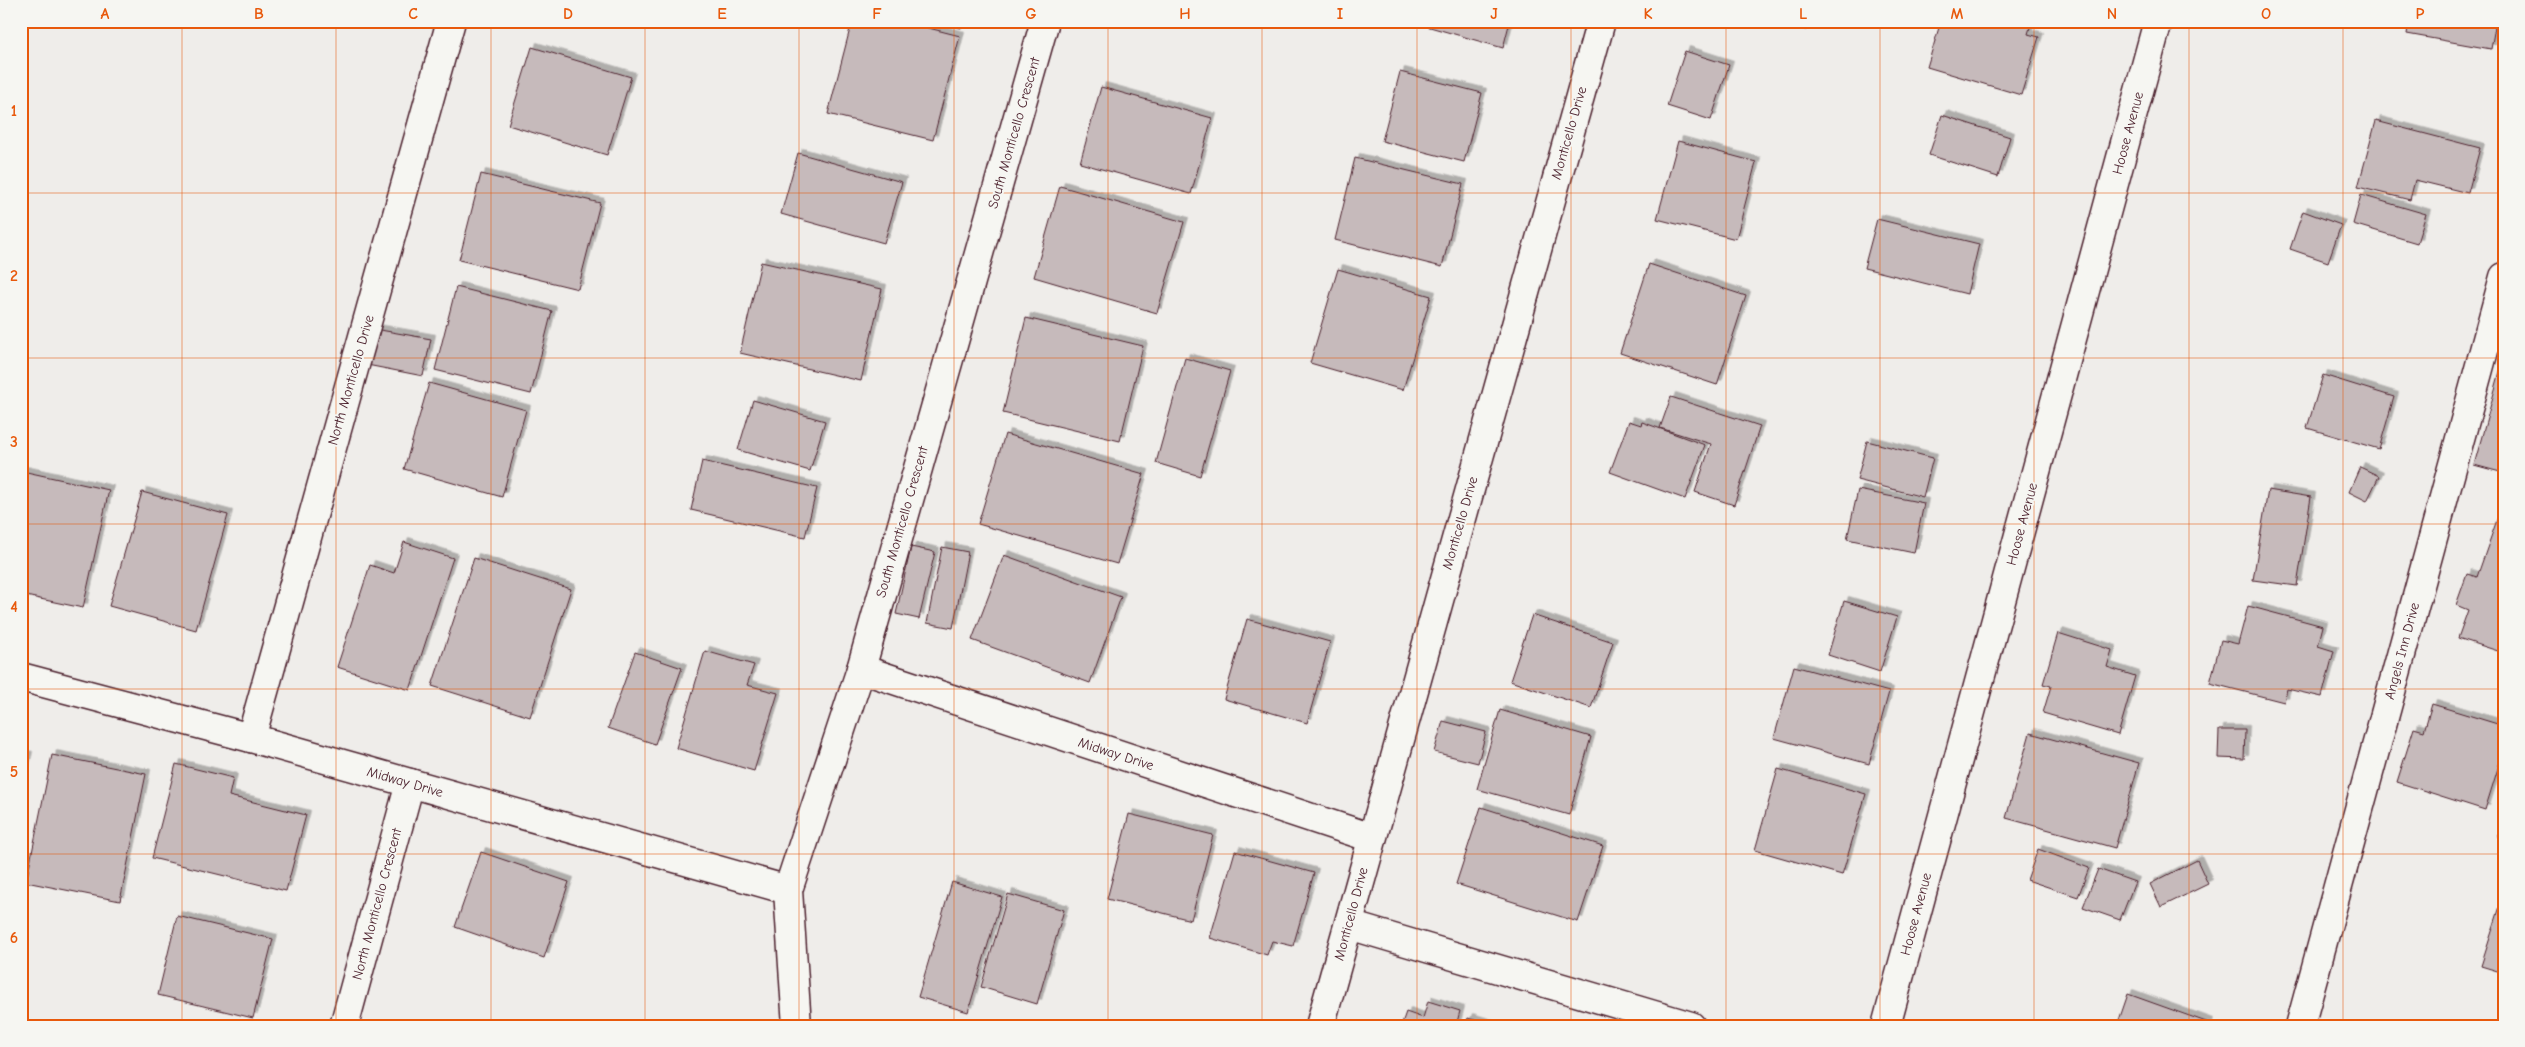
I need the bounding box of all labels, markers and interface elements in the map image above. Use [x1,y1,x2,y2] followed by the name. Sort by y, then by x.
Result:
[101,5,110,23] text: A
[254,5,264,23] text: B
[408,5,418,23] text: C
[563,5,573,23] text: D
[717,5,727,23] text: E
[872,5,882,23] text: F
[1025,5,1037,23] text: G
[1179,5,1191,23] text: H
[1337,5,1343,23] text: I
[1490,5,1498,23] text: J
[1643,5,1653,23] text: K
[1799,5,1807,23] text: L
[1951,5,1964,23] text: M
[2107,5,2117,23] text: N
[2261,5,2271,23] text: O
[2416,5,2425,23] text: P
[984,54,1044,211] street label: South Monticello Crescent
[1548,84,1590,182] street label: Monticello Drive
[2109,90,2147,176] street label: Hoose Avenue
[11,102,17,120] text: 1
[10,267,18,285] text: 2
[324,313,378,447] street label: North Monticello Drive
[10,433,18,451] text: 3
[872,443,932,600] street label: South Monticello Crescent
[1439,474,1481,572] street label: Monticello Drive
[2003,481,2041,567] street label: Hoose Avenue
[10,598,18,616] text: 4
[2381,601,2423,701] street label: Angels Inn Drive
[1076,734,1156,774] street label: Midway Drive
[10,763,18,781] text: 5
[365,763,445,801] street label: Midway Drive
[349,825,406,982] street label: North Monticello Crescent
[1330,865,1372,963] street label: Monticello Drive
[1897,871,1935,957] street label: Hoose Avenue
[10,929,18,947] text: 6

